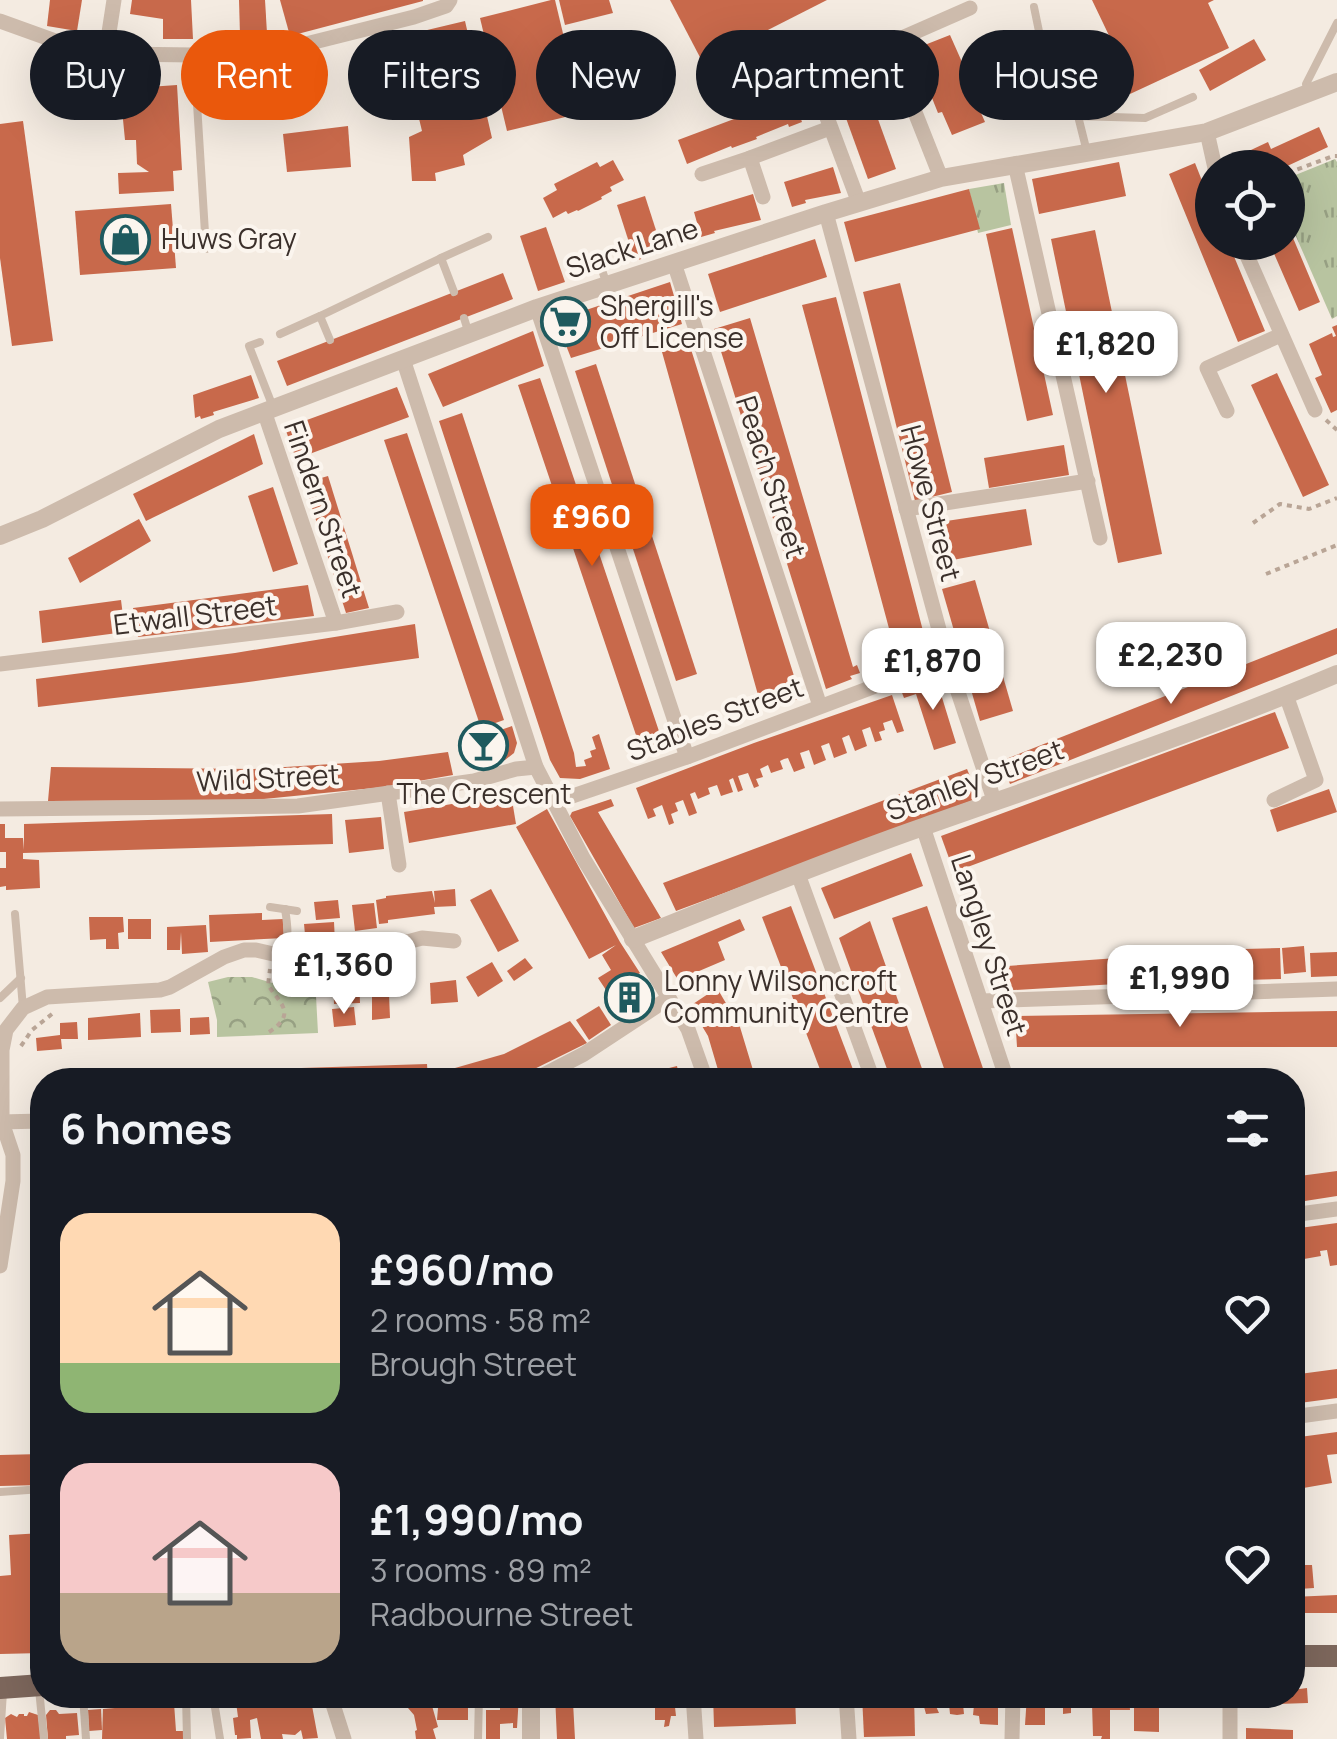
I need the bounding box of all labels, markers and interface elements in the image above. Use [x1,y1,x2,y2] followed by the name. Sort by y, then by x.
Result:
[30,30,161,120] chip: Buy
[181,30,328,120] chip: Rent
[348,30,516,120] chip: Filters
[536,30,676,120] chip: New
[696,30,939,120] chip: Apartment
[959,30,1134,120] chip: House
[1195,150,1305,260] map controls
[1195,150,1305,260] button: locate
[561,208,703,286] street label: Slack Lane
[100,213,152,265] shop icon: Huws Gray
[161,219,297,257] place label: Huws Gray
[600,286,744,356] place label: Shergill's Off License
[539,296,591,348] supermarket icon: Shergill's Off License
[1025,311,1187,396] pin: £1,820
[1056,321,1156,365] text: £1,820
[728,391,816,563] street label: Peach Street
[276,415,372,602] street label: Findern Street
[893,420,971,585] street label: Howe Street
[533,484,651,569] pin: £960
[552,494,632,538] text: £960
[111,585,279,643] street label: Etwall Street
[1090,622,1252,707] pin: £2,230
[852,628,1014,713] pin: £1,870
[1118,632,1224,676] text: £2,230
[884,638,982,682] text: £1,870
[621,667,808,769] street label: Stables Street
[458,720,510,772] bar icon: The Crescent
[881,729,1069,829] street label: Stanley Street
[195,754,340,800] street label: Wild Street
[396,774,572,812] place label: The Crescent
[943,849,1037,1040] street label: Langley Street
[263,932,425,1017] pin: £1,360
[294,942,394,986] text: £1,360
[1099,945,1261,1030] pin: £1,990
[1129,955,1231,999] text: £1,990
[664,961,909,1031] place label: Lonny Wilsoncroft Community Centre
[603,971,655,1023] building icon: Lonny Wilsoncroft Community Centre
[60,1099,232,1157] text: 6 homes
[1220,1101,1275,1156] icon: filters
[370,1240,554,1298] text: £960/mo
[140,1253,260,1373] icon: home
[1220,1286,1275,1341] icon: heart
[370,1298,591,1342] text: 2 rooms · 58 m²
[370,1342,577,1386] text: Brough Street
[370,1490,584,1548] text: £1,990/mo
[140,1503,260,1623] icon: home
[1220,1536,1275,1591] icon: heart
[370,1548,592,1592] text: 3 rooms · 89 m²
[370,1592,633,1636] text: Radbourne Street

